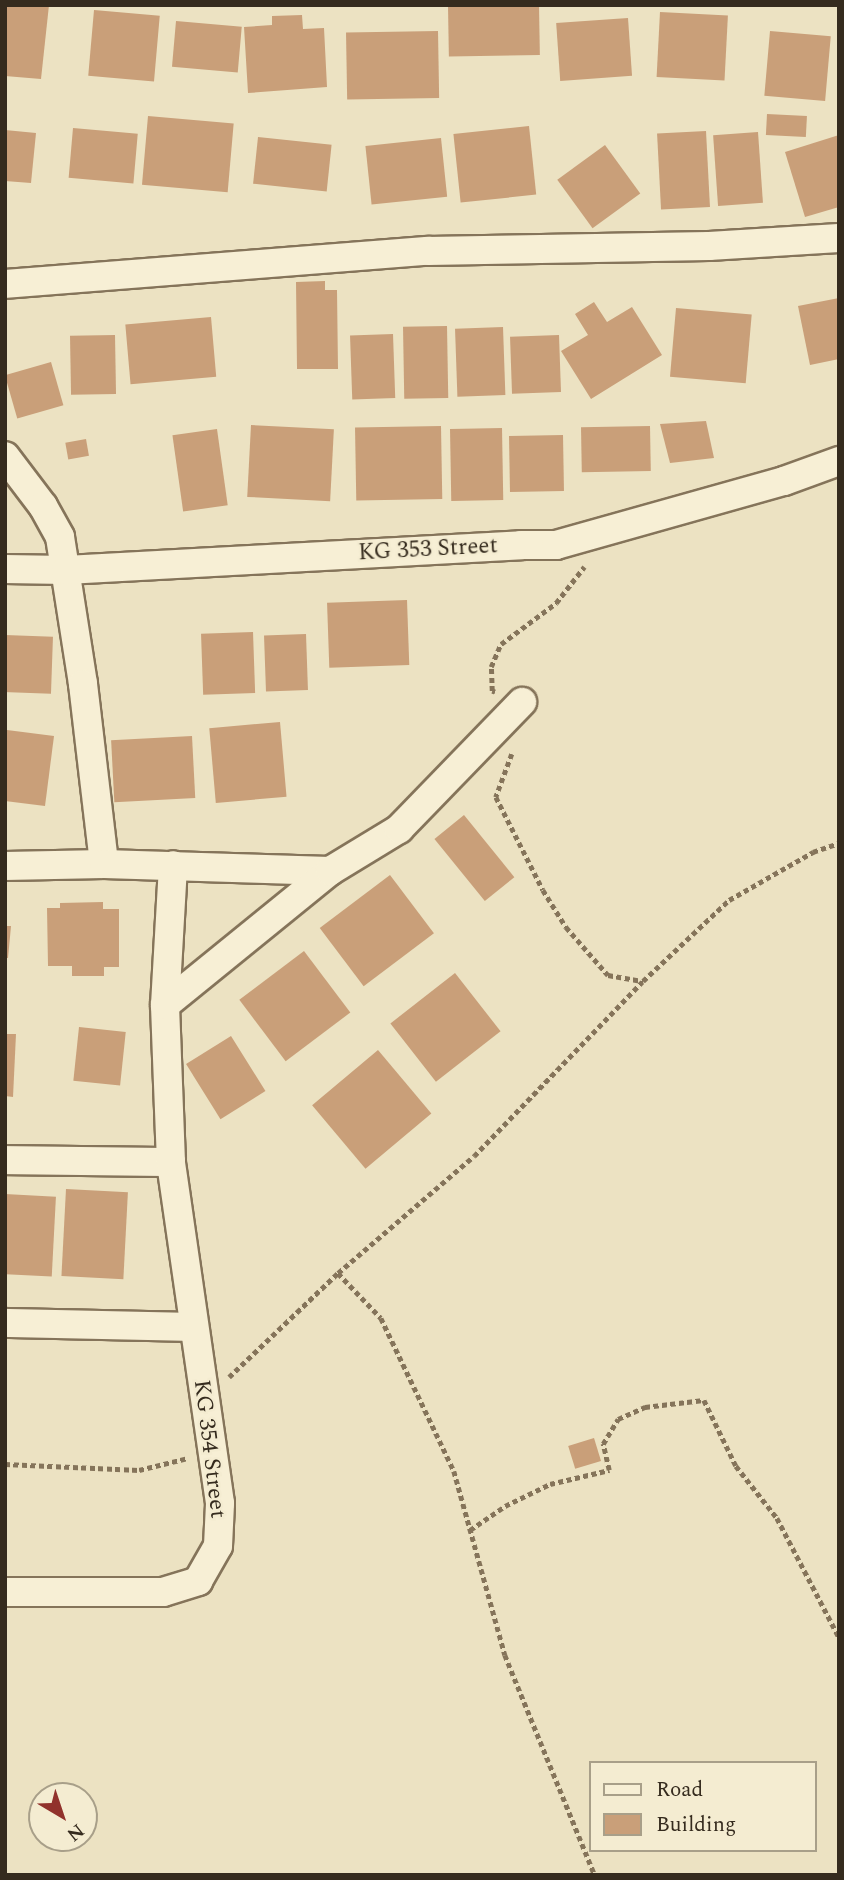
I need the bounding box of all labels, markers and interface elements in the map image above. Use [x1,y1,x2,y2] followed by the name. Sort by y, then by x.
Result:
[358,533,498,567] street label: KG 353 Street
[187,1378,231,1520] street label: KG 354 Street
[588,1761,816,1852] legend
[656,1774,703,1806] text: Road
[28,1782,98,1852] north arrow
[656,1809,736,1841] text: Building
[60,1816,90,1848] text: N

